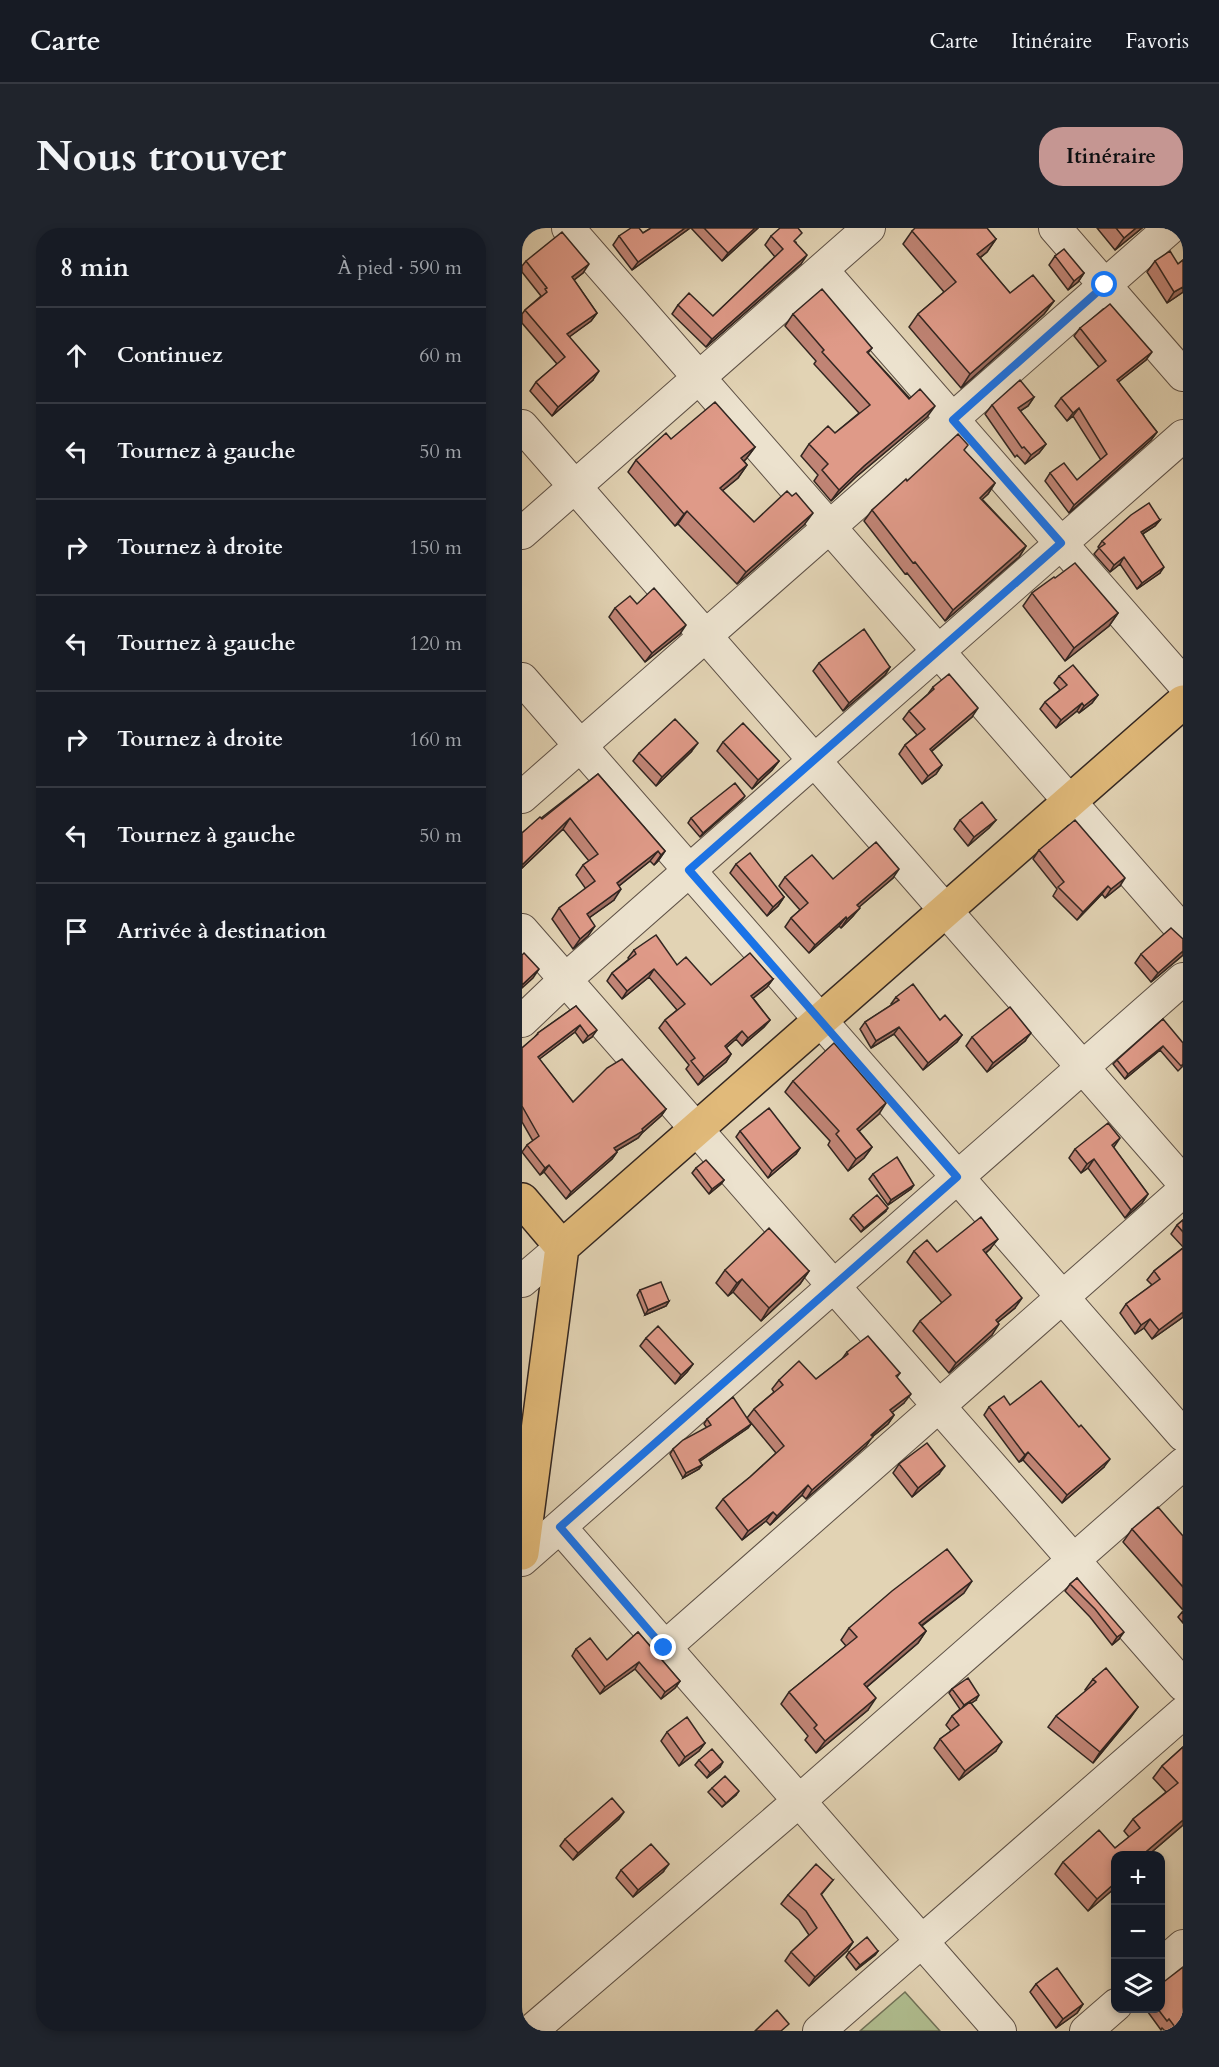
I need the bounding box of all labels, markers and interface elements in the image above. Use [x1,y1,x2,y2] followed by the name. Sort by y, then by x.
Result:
[30,22,101,60] text: Carte
[929,27,978,56] text: Carte
[1011,27,1092,56] text: Itinéraire
[1125,27,1189,56] text: Favoris
[1039,127,1183,186] button: Itinéraire
[36,128,286,185] text: Nous trouver
[60,250,129,285] text: 8 min
[338,254,462,281] text: À pied · 590 m
[1091,271,1117,297] route start
[60,339,93,372] icon: ahead
[117,340,223,370] text: Continuez
[419,342,462,369] text: 60 m
[60,435,93,468] icon: left
[117,436,296,466] text: Tournez à gauche
[419,438,462,465] text: 50 m
[60,531,93,564] icon: right
[117,532,283,562] text: Tournez à droite
[409,534,462,561] text: 150 m
[60,627,93,660] icon: left
[117,628,296,658] text: Tournez à gauche
[409,630,462,657] text: 120 m
[60,723,93,756] icon: right
[117,724,283,754] text: Tournez à droite
[409,726,462,753] text: 160 m
[60,819,93,852] icon: left
[117,820,296,850] text: Tournez à gauche
[419,822,462,849] text: 50 m
[60,915,93,948] icon: arrive
[117,916,327,946] text: Arrivée à destination
[650,1634,676,1660] route end
[1111,1851,1165,2013] map controls
[1111,1851,1165,1905] button: +
[1111,1905,1165,1959] button: −
[1111,1959,1165,2013] button: layers

